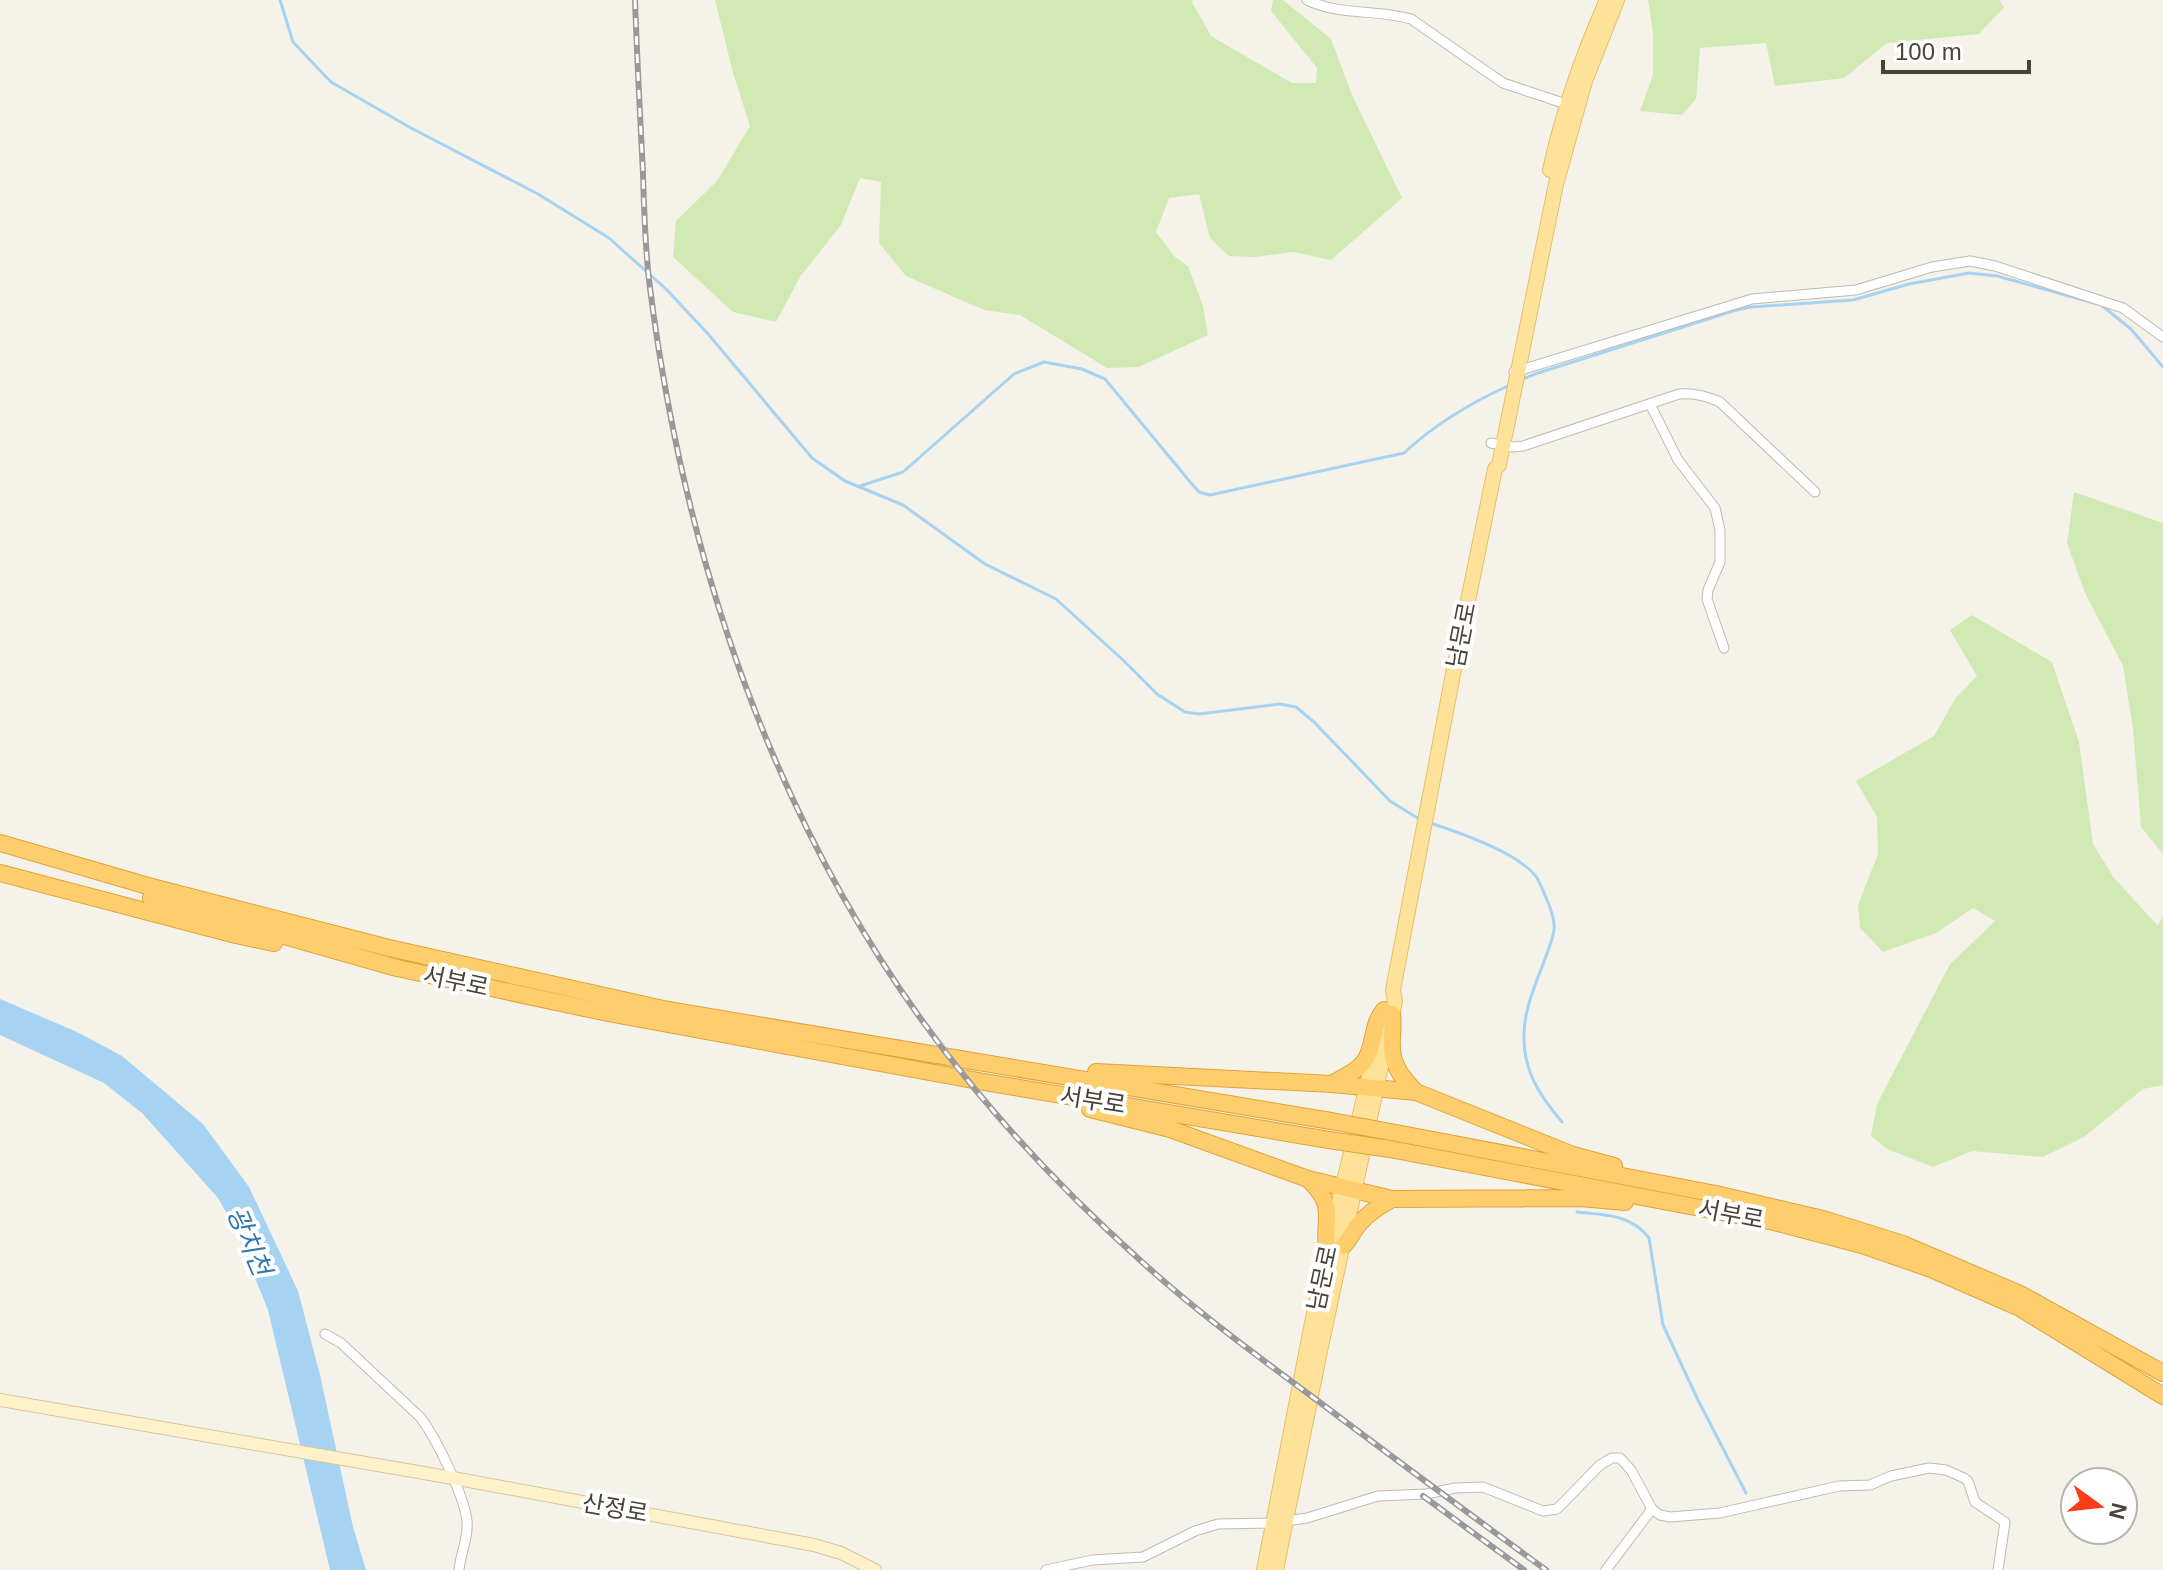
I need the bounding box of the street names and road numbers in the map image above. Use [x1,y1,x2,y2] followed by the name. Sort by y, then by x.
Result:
[1441,600,1481,670] street label: 남문로
[421,961,491,1001] street label: 서부로
[1058,1081,1128,1119] street label: 서부로
[1696,1194,1766,1234] street label: 서부로
[1302,1243,1342,1313] street label: 남문로
[580,1489,650,1527] street label: 산정로

